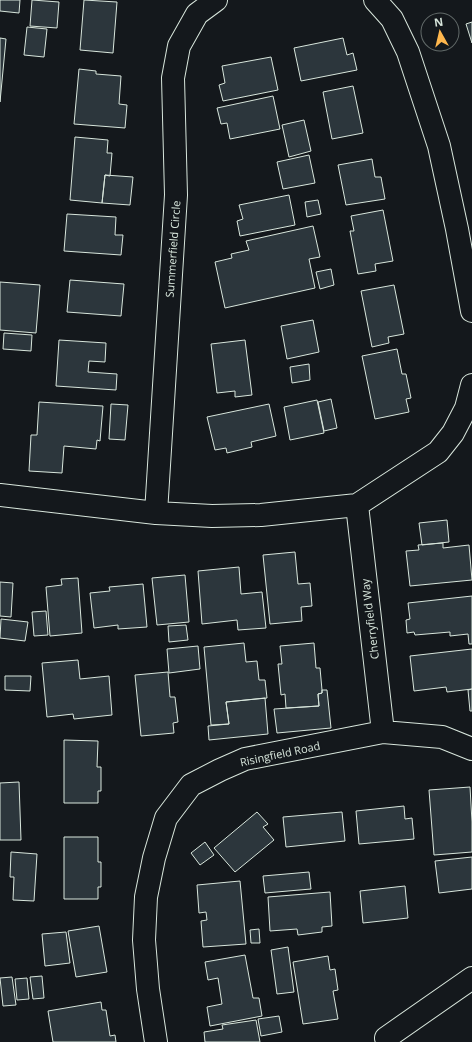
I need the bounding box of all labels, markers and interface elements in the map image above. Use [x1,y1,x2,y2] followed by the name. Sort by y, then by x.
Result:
[420,12,460,52] north arrow
[433,14,444,30] text: N
[162,200,183,298] street label: Summerfield Circle
[357,577,382,660] street label: Cherryfield Way
[238,738,321,769] street label: Risingfield Road

